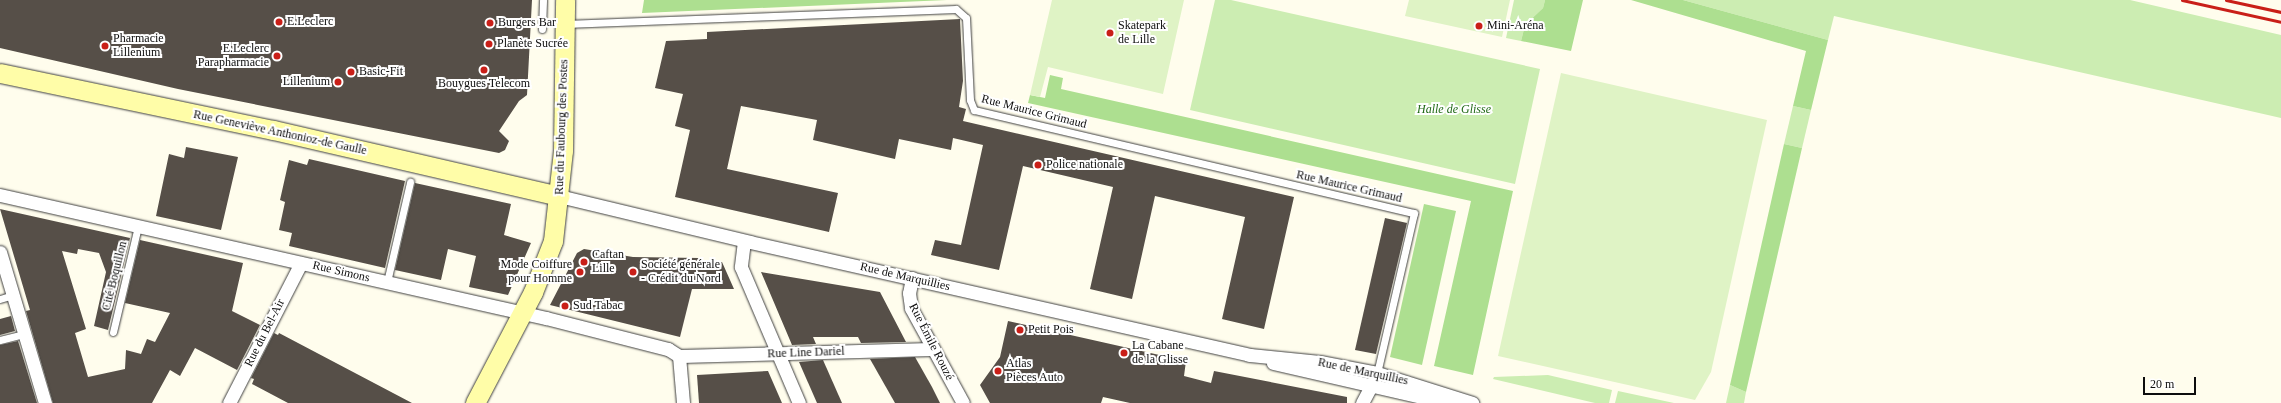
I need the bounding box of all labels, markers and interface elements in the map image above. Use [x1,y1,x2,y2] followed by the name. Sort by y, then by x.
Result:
[287,15,333,29] place label: E.Leclerc
[498,16,556,30] place label: Burgers Bar
[274,17,284,27] marker: E.Leclerc
[485,18,495,28] marker: Burgers Bar
[1118,19,1166,47] place label: Skatepark de Lille
[1487,19,1544,33] place label: Mini-Aréna
[1474,21,1484,31] marker: Mini-Aréna
[1105,28,1115,38] marker: Skatepark de Lille
[113,32,164,60] place label: Pharmacie Lillenium
[497,37,568,51] place label: Planète Sucrée
[484,39,494,49] marker: Planète Sucrée
[100,41,110,51] marker: Pharmacie Lillenium
[198,42,269,70] place label: E.Leclerc Parapharmacie
[272,51,282,61] marker: E.Leclerc Parapharmacie
[552,59,572,195] street label: Rue du Faubourg des Postes
[359,65,403,79] place label: Basic-Fit
[479,65,489,75] marker: Bouygues Telecom
[346,67,356,77] marker: Basic-Fit
[283,75,330,89] place label: Lillenium
[333,77,343,87] marker: Lillenium
[438,77,530,91] place label: Bouygues Telecom
[980,92,1088,132] street label: Rue Maurice Grimaud
[1417,103,1491,117] park label: Halle de Glisse
[192,107,368,159] street label: Rue Geneviève Anthonioz-de Gaulle
[1046,158,1123,172] place label: Police nationale
[1033,160,1043,170] marker: Police nationale
[1295,168,1403,206] street label: Rue Maurice Grimaud
[99,240,131,312] street label: Cité Boquillon
[592,248,624,276] place label: Caftan Lille
[579,257,589,267] marker: Caftan Lille
[311,258,371,286] street label: Rue Simons
[501,258,572,286] place label: Mode Coiffure pour Homme
[641,258,721,286] place label: Société générale - Crédit du Nord
[859,260,951,294] street label: Rue de Marquillies
[575,267,585,277] marker: Mode Coiffure pour Homme
[628,267,638,277] marker: Société générale - Crédit du Nord
[242,297,288,369] street label: Rue du Bel-Air
[573,299,623,313] place label: Sud Tabac
[560,301,570,311] marker: Sud Tabac
[905,301,957,383] street label: Rue Émile Rouzé
[1028,323,1074,337] place label: Petit Pois
[1015,325,1025,335] marker: Petit Pois
[1132,339,1188,367] place label: La Cabane de la Glisse
[767,344,845,362] street label: Rue Line Dariel
[1119,348,1129,358] marker: La Cabane de la Glisse
[1317,355,1409,389] street label: Rue de Marquillies
[1006,357,1064,385] place label: Atlas Pièces Auto
[993,366,1003,376] marker: Atlas Pièces Auto
[2145,369,2198,395] scale bar
[2150,377,2174,391] text: 20 m

